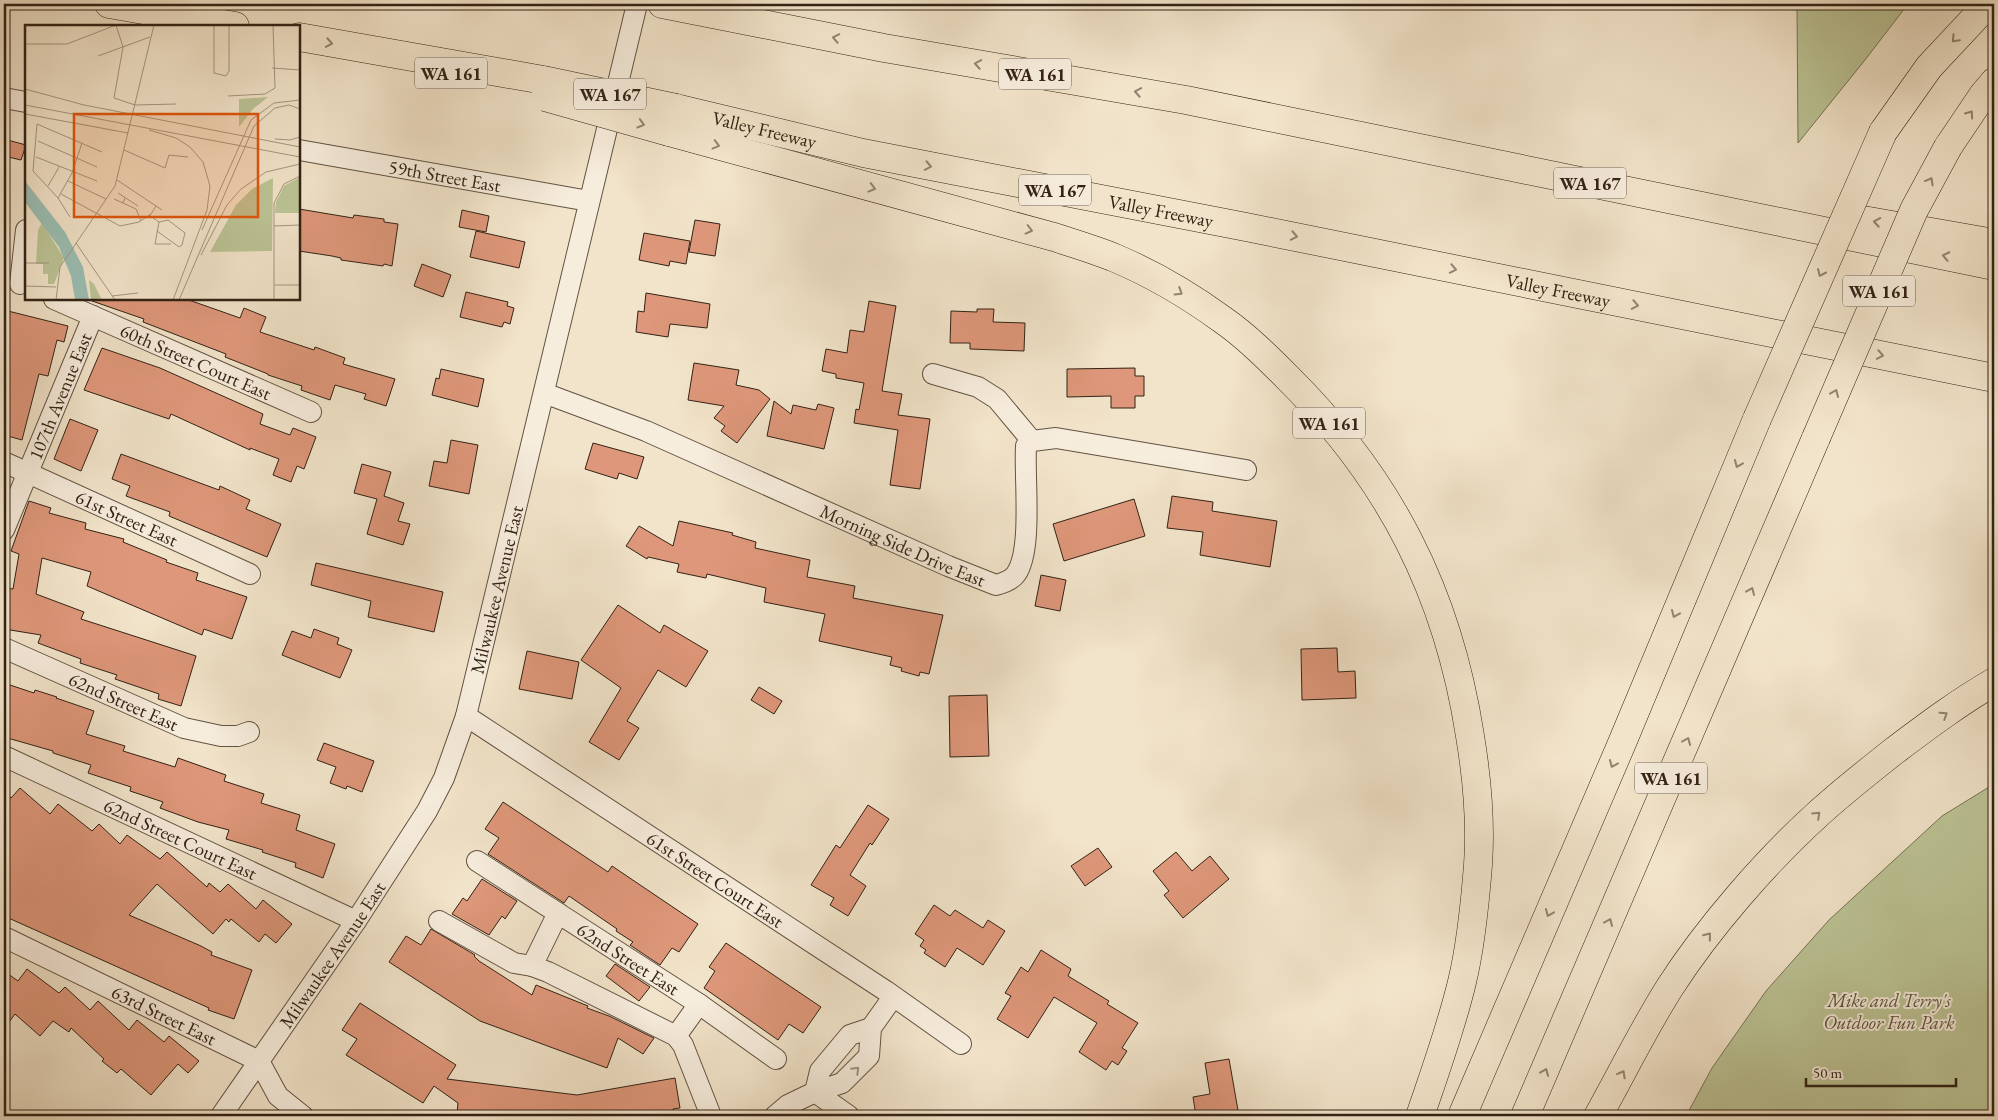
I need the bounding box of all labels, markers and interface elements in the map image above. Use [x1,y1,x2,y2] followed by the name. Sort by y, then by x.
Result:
[25,25,300,300] inset map
[1952,33,1961,42] one-way arrow
[831,34,840,44] one-way arrow
[324,37,333,47] one-way arrow
[415,58,487,88] road number: WA 161
[999,59,1071,90] road number: WA 161
[974,60,983,70] one-way arrow
[574,78,646,110] road number: WA 167
[1134,87,1143,97] one-way arrow
[710,105,820,154] street label: Valley Freeway
[1964,110,1973,120] one-way arrow
[637,119,645,129] one-way arrow
[711,139,719,149] one-way arrow
[387,154,503,198] street label: 59th Street East
[924,160,933,170] one-way arrow
[1554,168,1626,198] road number: WA 167
[1019,174,1091,206] road number: WA 167
[1924,177,1934,186] one-way arrow
[868,182,877,193] one-way arrow
[1107,188,1216,233] street label: Valley Freeway
[1873,218,1882,228] one-way arrow
[1025,224,1034,235] one-way arrow
[1289,231,1298,241] one-way arrow
[1942,251,1951,262] one-way arrow
[1449,263,1457,273] one-way arrow
[1504,267,1614,313] street label: Valley Freeway
[1816,268,1827,277] one-way arrow
[1843,276,1915,306] road number: WA 161
[1173,285,1182,295] one-way arrow
[1631,300,1640,310] one-way arrow
[117,317,275,406] street label: 60th Street Court East
[22,329,97,463] street label: 107th Avenue East
[1876,349,1885,360] one-way arrow
[1829,389,1840,398] one-way arrow
[1293,408,1365,438] road number: WA 161
[1733,459,1744,468] one-way arrow
[72,484,182,552] street label: 61st Street East
[816,498,989,592] street label: Morning Side Drive East
[464,503,529,676] street label: Milwaukee Avenue East
[1744,587,1755,596] one-way arrow
[1671,609,1682,618] one-way arrow
[65,666,182,736] street label: 62nd Street East
[1938,712,1948,721] one-way arrow
[1681,737,1691,746] one-way arrow
[1608,759,1619,768] one-way arrow
[1635,762,1707,794] road number: WA 161
[100,792,261,885] street label: 62nd Street Court East
[1811,812,1820,821] one-way arrow
[642,825,789,933] street label: 61st Street Court East
[273,876,391,1033] street label: Milwaukee Avenue East
[1545,908,1555,917] one-way arrow
[572,916,684,1001] street label: 62nd Street East
[1603,918,1614,927] one-way arrow
[1702,933,1710,942] one-way arrow
[108,979,221,1051] street label: 63rd Street East
[1823,988,1955,1035] park label: Mike and Terry's Outdoor Fun Park
[1806,1055,1956,1087] scale bar
[1813,1063,1842,1082] text: 50 m
[850,1067,859,1076] one-way arrow
[1539,1068,1549,1076] one-way arrow
[1616,1070,1626,1079] one-way arrow

